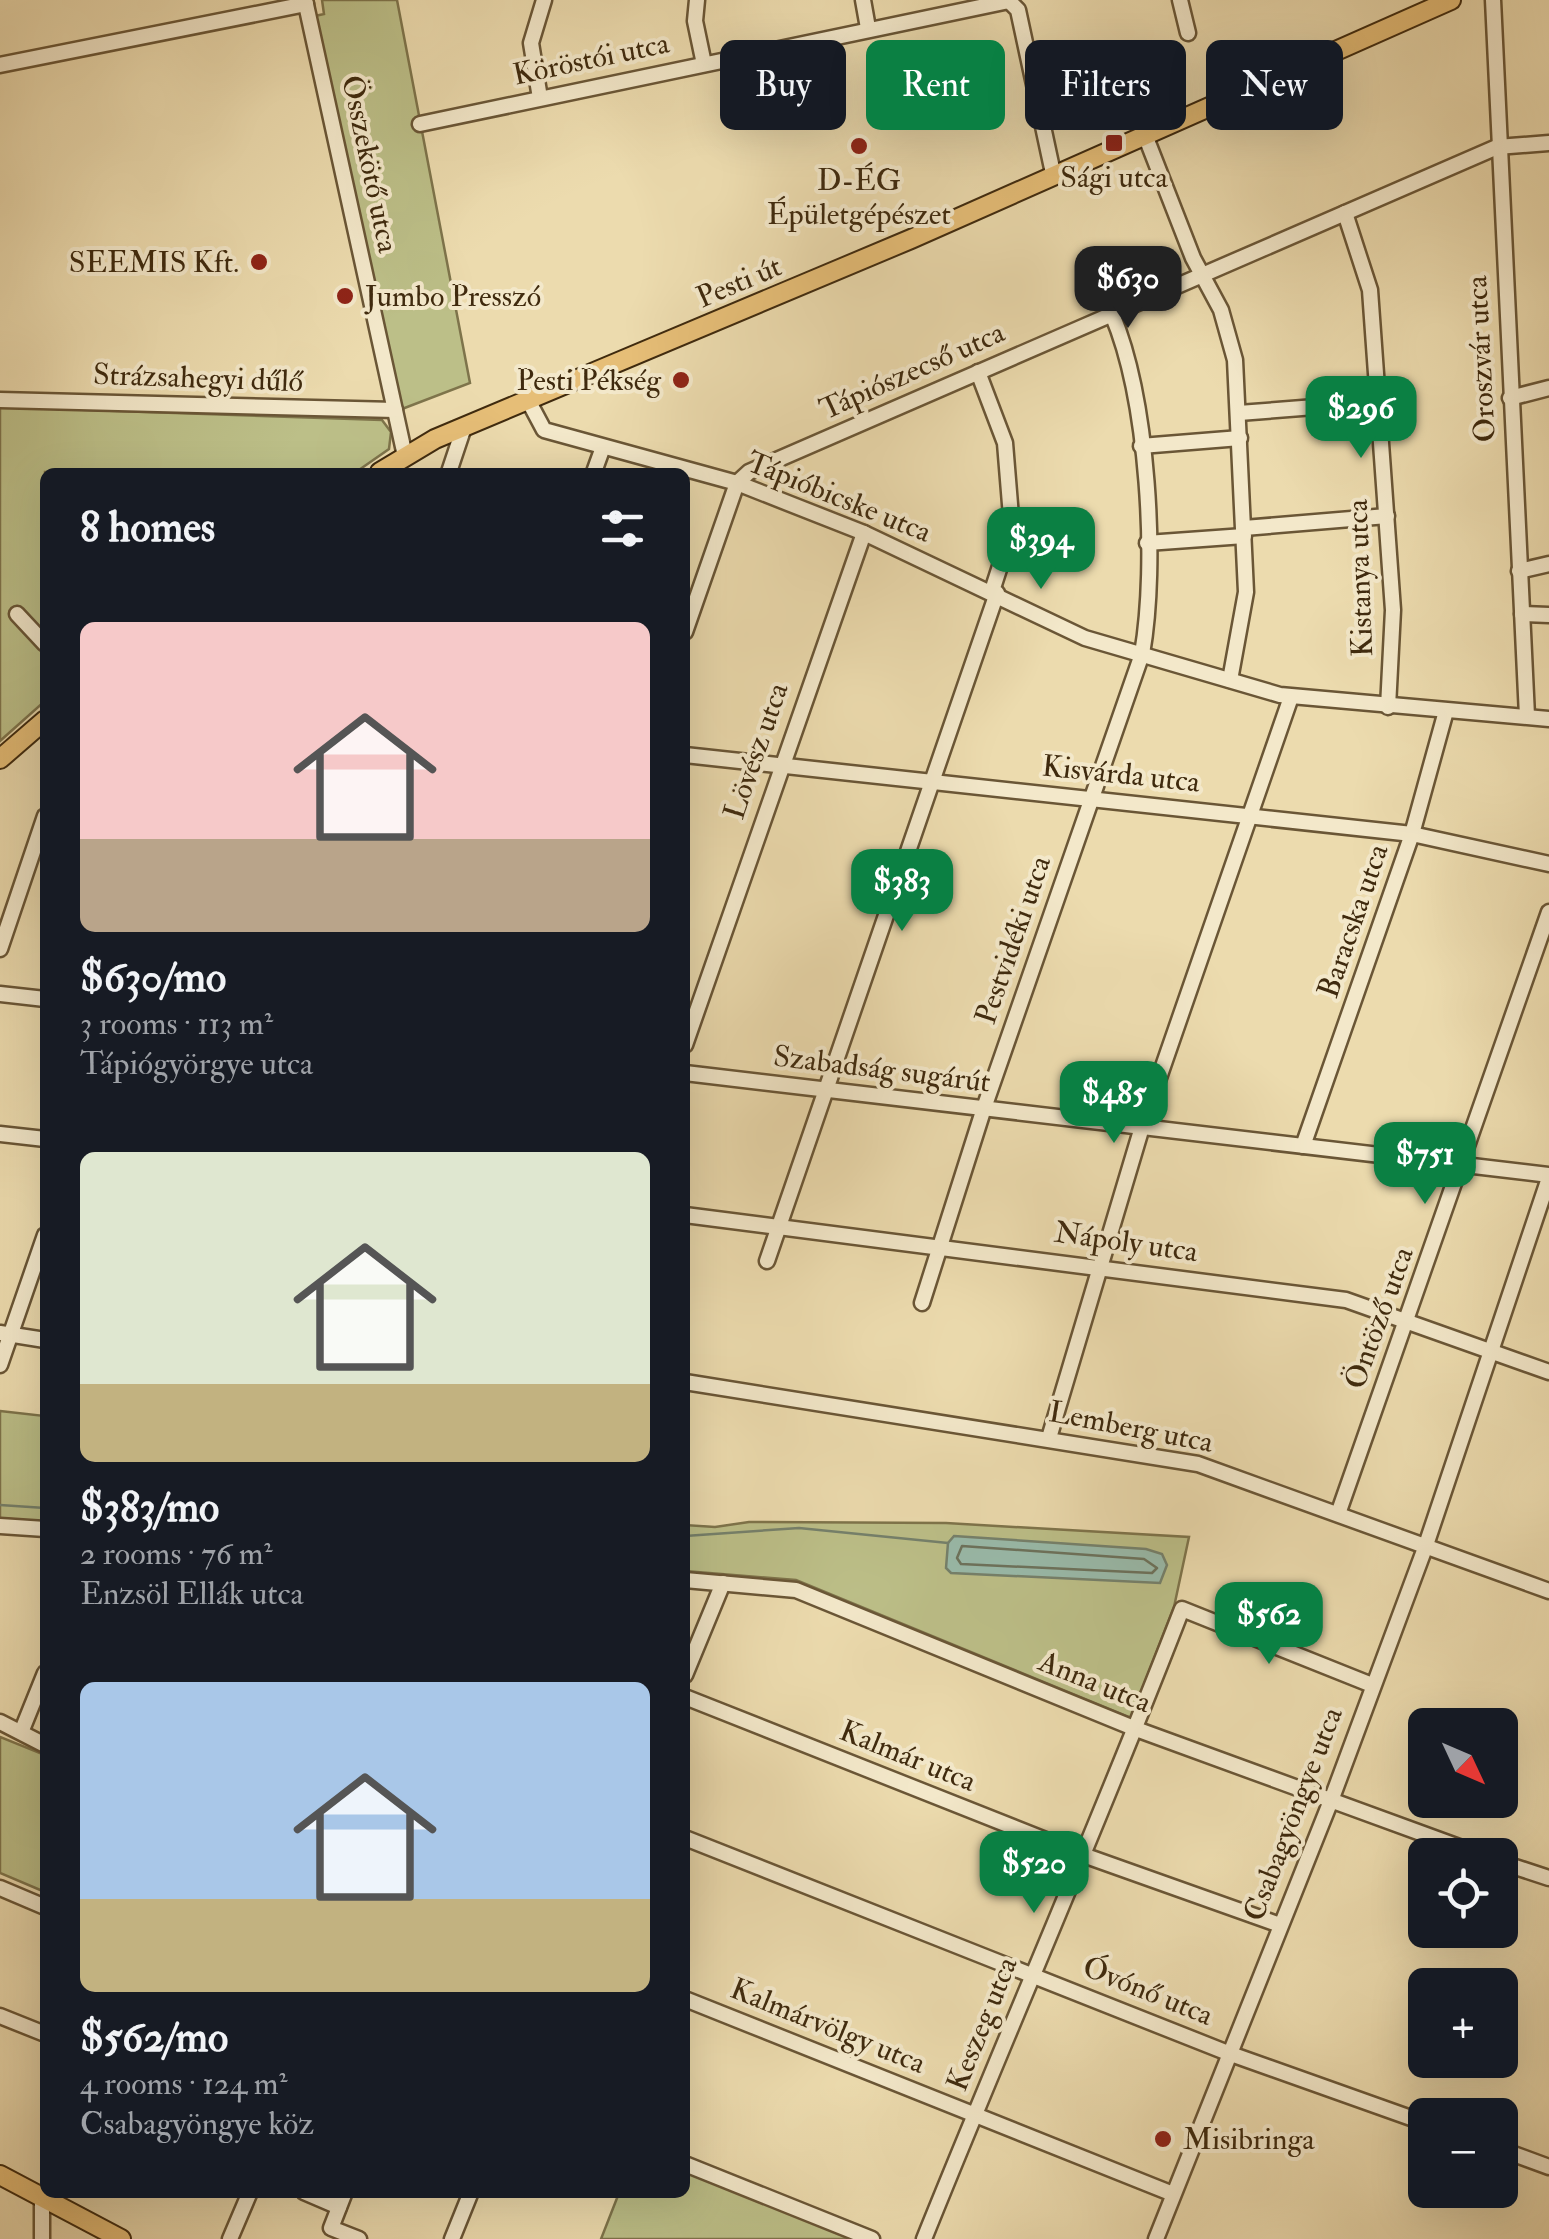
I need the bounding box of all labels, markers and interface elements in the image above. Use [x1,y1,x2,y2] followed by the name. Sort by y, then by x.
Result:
[510,24,673,94] street label: Köröstói utca
[720,40,846,130] chip: Buy
[866,40,1005,130] chip: Rent
[1025,40,1186,130] chip: Filters
[1206,40,1343,130] chip: New
[333,72,407,257] street label: Összekötő utca
[1103,132,1125,154] marker: Sági utca
[848,135,870,157] marker: D-ÉG Épületgépészet
[1060,159,1168,196] place label: Sági utca
[767,161,951,233] place label: D-ÉG Épületgépészet
[69,244,239,281] place label: SEEMIS Kft.
[1069,246,1187,331] pin: $630
[691,248,787,316] street label: Pesti út
[248,251,270,273] marker: SEEMIS Kft.
[1097,258,1159,298] text: $630
[1458,274,1504,443] street label: Oroszvár utca
[364,278,541,315] place label: Jumbo Presszó
[334,285,356,307] marker: Jumbo Presszó
[814,313,1011,428] street label: Tápiószecső utca
[92,356,304,400] street label: Strázsahegyi dűlő
[516,362,662,399] place label: Pesti Pékség
[670,369,692,391] marker: Pesti Pékség
[1302,376,1420,461] pin: $296
[1328,388,1394,428] text: $296
[741,443,937,551] street label: Tápióbicske utca
[1339,498,1381,657] street label: Kistanya utca
[595,501,650,556] icon: filters
[80,502,215,554] text: 8 homes
[982,507,1100,592] pin: $394
[1009,519,1073,559] text: $394
[715,677,797,824] street label: Lövész utca
[275,687,455,867] icon: home
[1040,747,1202,801] street label: Kisvárda utca
[1309,839,1397,1003] street label: Baracska utca
[843,849,961,934] pin: $383
[967,850,1059,1029] street label: Pestvidéki utca
[873,861,931,901] text: $383
[80,952,226,1004] text: $630/mo
[80,1004,273,1044] text: 3 rooms · 113 m²
[771,1037,993,1101] street label: Szabadság sugárút
[80,1044,313,1084] text: Tápiógyörgye utca
[1055,1061,1173,1146] pin: $485
[1082,1073,1146,1113] text: $485
[1366,1122,1484,1207] pin: $751
[1396,1134,1454,1174] text: $751
[1052,1214,1201,1270] street label: Nápoly utca
[275,1217,455,1397] icon: home
[1336,1241,1422,1394] street label: Öntöző utca
[1046,1393,1217,1461] street label: Lemberg utca
[80,1482,219,1534] text: $383/mo
[80,1534,273,1574] text: 2 rooms · 76 m²
[80,1574,304,1614] text: Enzsöl Ellák utca
[1210,1582,1328,1667] pin: $562
[1237,1594,1301,1634] text: $562
[1032,1642,1157,1722] street label: Anna utca
[1235,1701,1351,1926] street label: Csabagyöngye utca
[1408,1708,1518,1818] north arrow
[1408,1708,1518,2208] map controls
[835,1712,982,1800] street label: Kalmár utca
[275,1747,455,1927] icon: home
[975,1831,1093,1916] pin: $520
[1408,1838,1518,1948] button: locate
[1002,1843,1066,1883] text: $520
[1077,1947,1220,2034] street label: Óvónő utca
[938,1951,1026,2096] street label: Keszeg utca
[1408,1968,1518,2078] button: +
[725,1970,931,2082] street label: Kalmárvölgy utca
[80,2012,228,2064] text: $562/mo
[80,2064,288,2104] text: 4 rooms · 124 m²
[1408,2098,1518,2208] button: −
[80,2104,314,2144] text: Csabagyöngye köz
[1183,2121,1315,2158] place label: Misibringa
[1152,2128,1174,2150] marker: Misibringa

